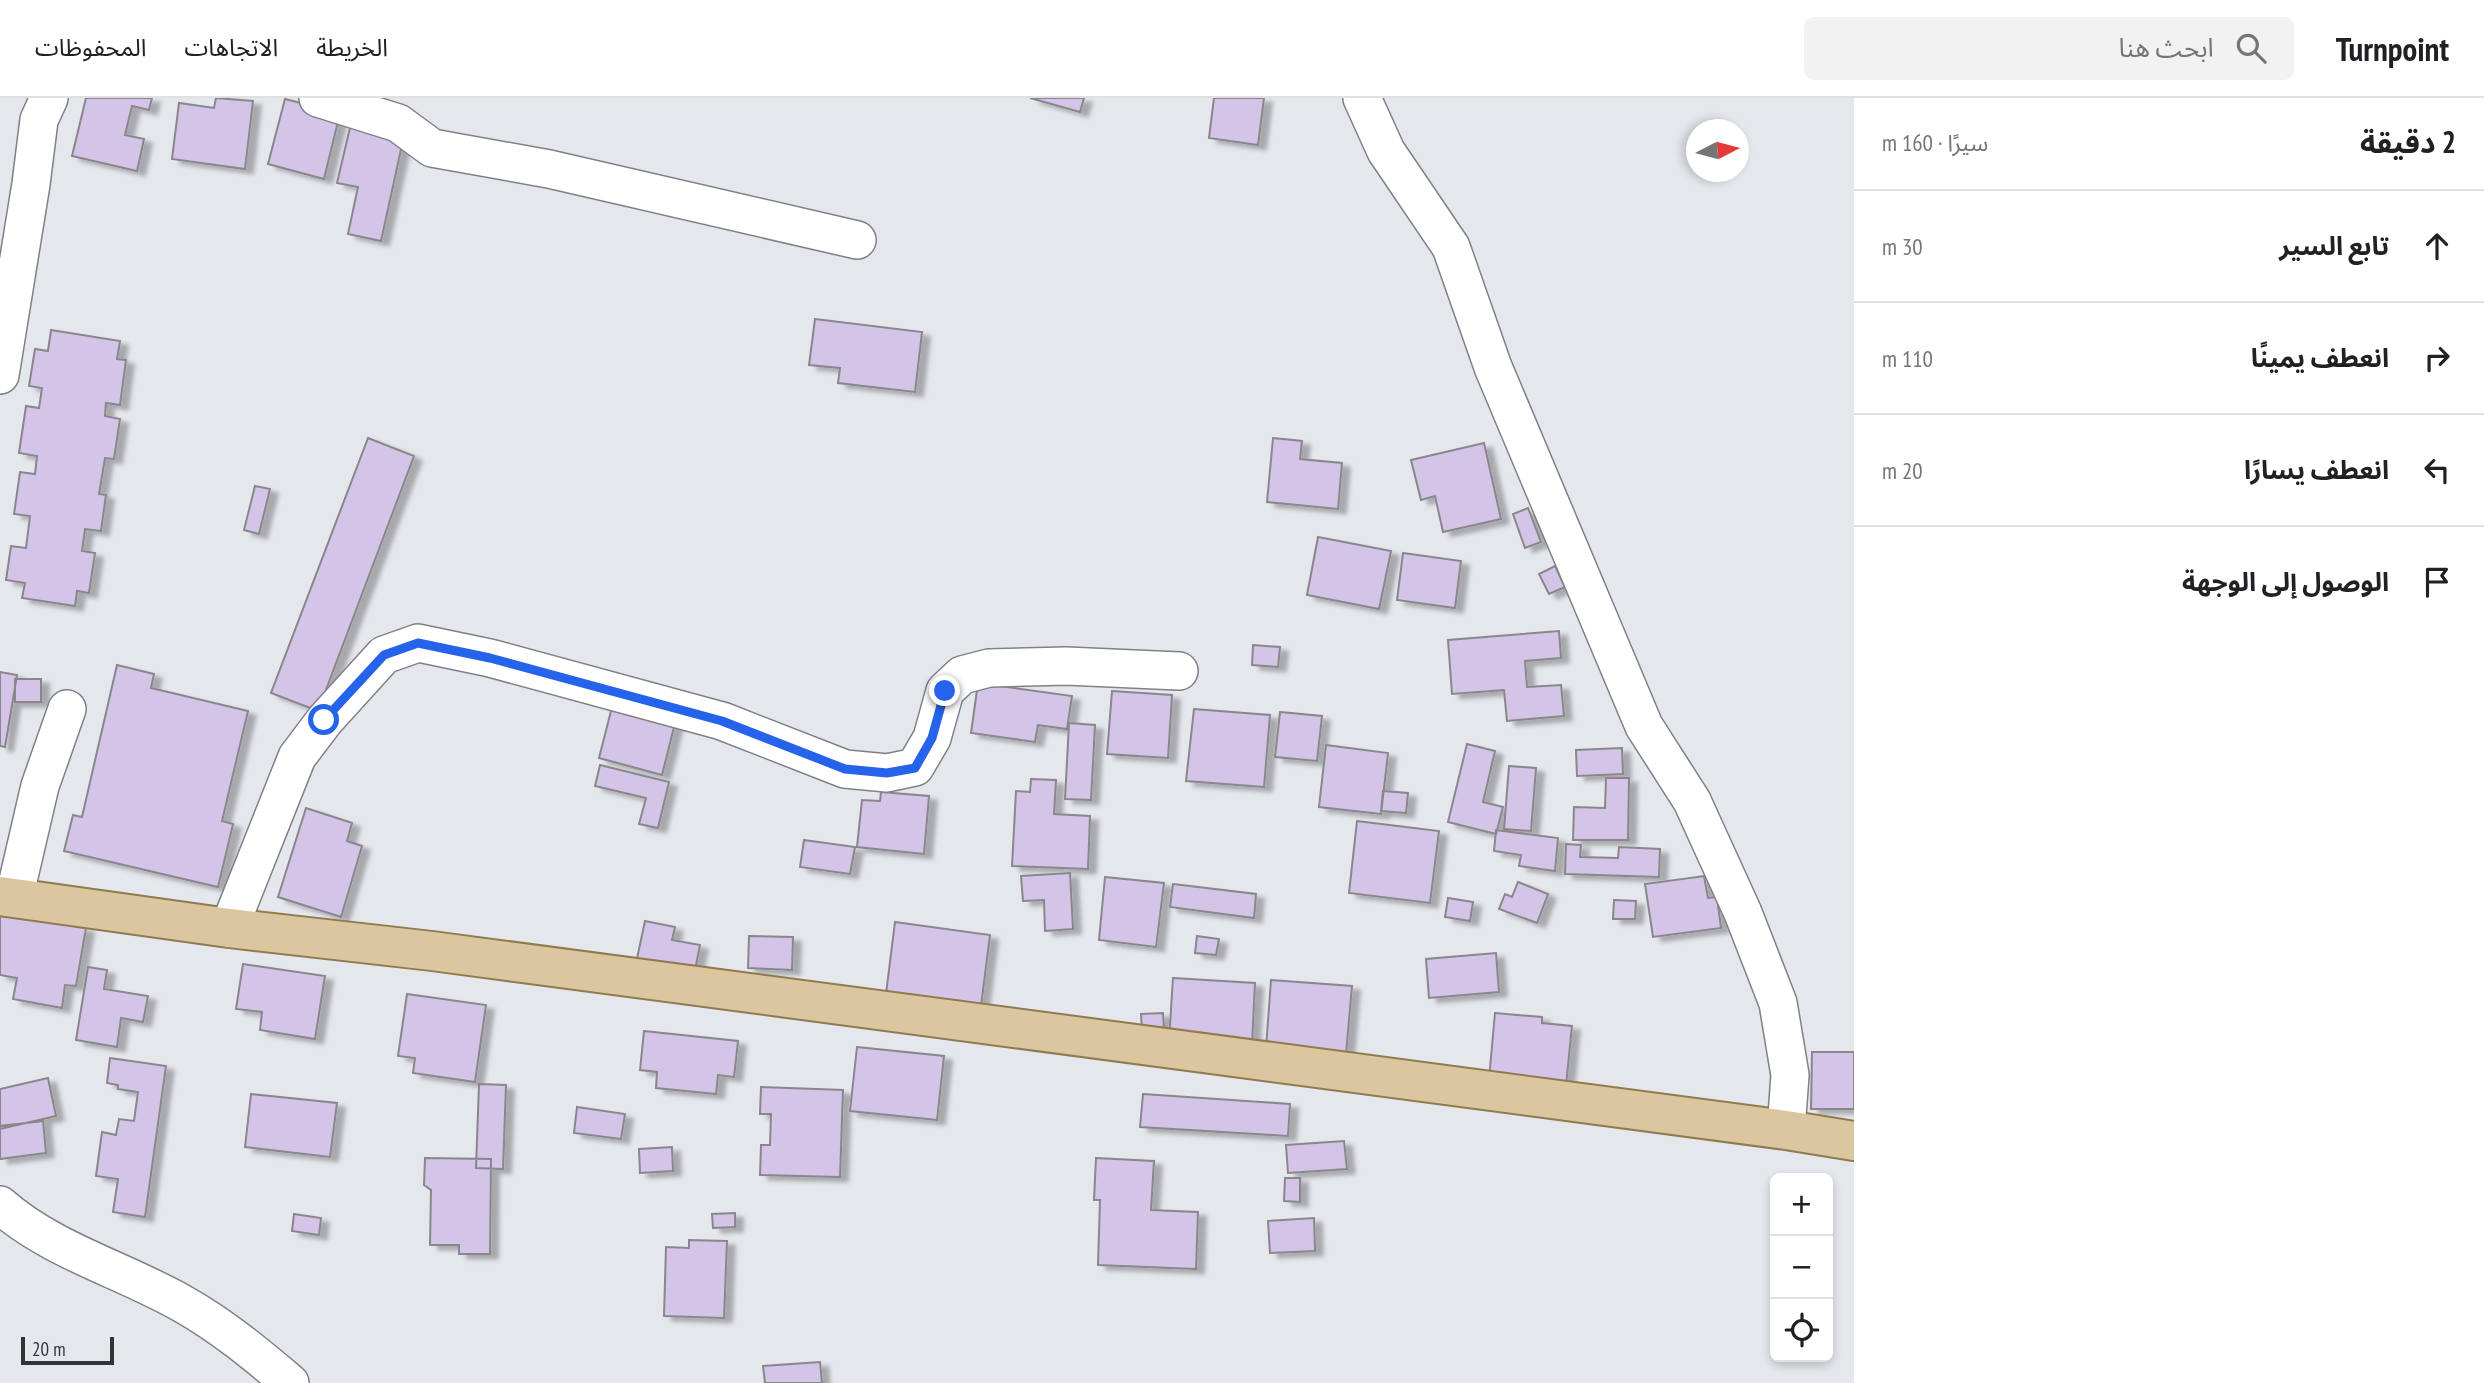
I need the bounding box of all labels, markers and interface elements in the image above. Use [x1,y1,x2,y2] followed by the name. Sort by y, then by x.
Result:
[1804,17,2294,80] search box
[2336,27,2449,70] text: Turnpoint
[2232,29,2270,67] icon: search
[2119,31,2214,64] text: ابحث هنا
[35,32,146,63] text: المحفوظات
[184,32,278,63] text: الاتجاهات
[316,32,388,63] text: الخريطة
[1686,119,1749,182] north arrow
[2360,122,2456,161] text: 2 دقيقة
[1882,128,1988,157] text: سيرًا · 160 m
[2418,227,2456,265] icon: ahead
[2279,229,2389,262] text: تابع السير
[1882,232,1923,261] text: 30 m
[2418,339,2456,377] icon: right
[2251,341,2389,374] text: انعطف يمينًا
[1882,344,1933,373] text: 110 m
[2418,451,2456,489] icon: left
[2244,453,2389,486] text: انعطف يسارًا
[1882,456,1923,485] text: 20 m
[2418,563,2456,601] icon: arrive
[2182,565,2389,598] text: الوصول إلى الوجهة
[929,675,960,706] route end
[308,704,339,735] route start
[1770,1173,1833,1362] map controls
[1770,1173,1833,1236] button: +
[1770,1236,1833,1299] button: −
[1770,1299,1833,1362] button: locate
[21,1334,114,1366] scale bar
[32,1337,66,1361] text: 20 m

